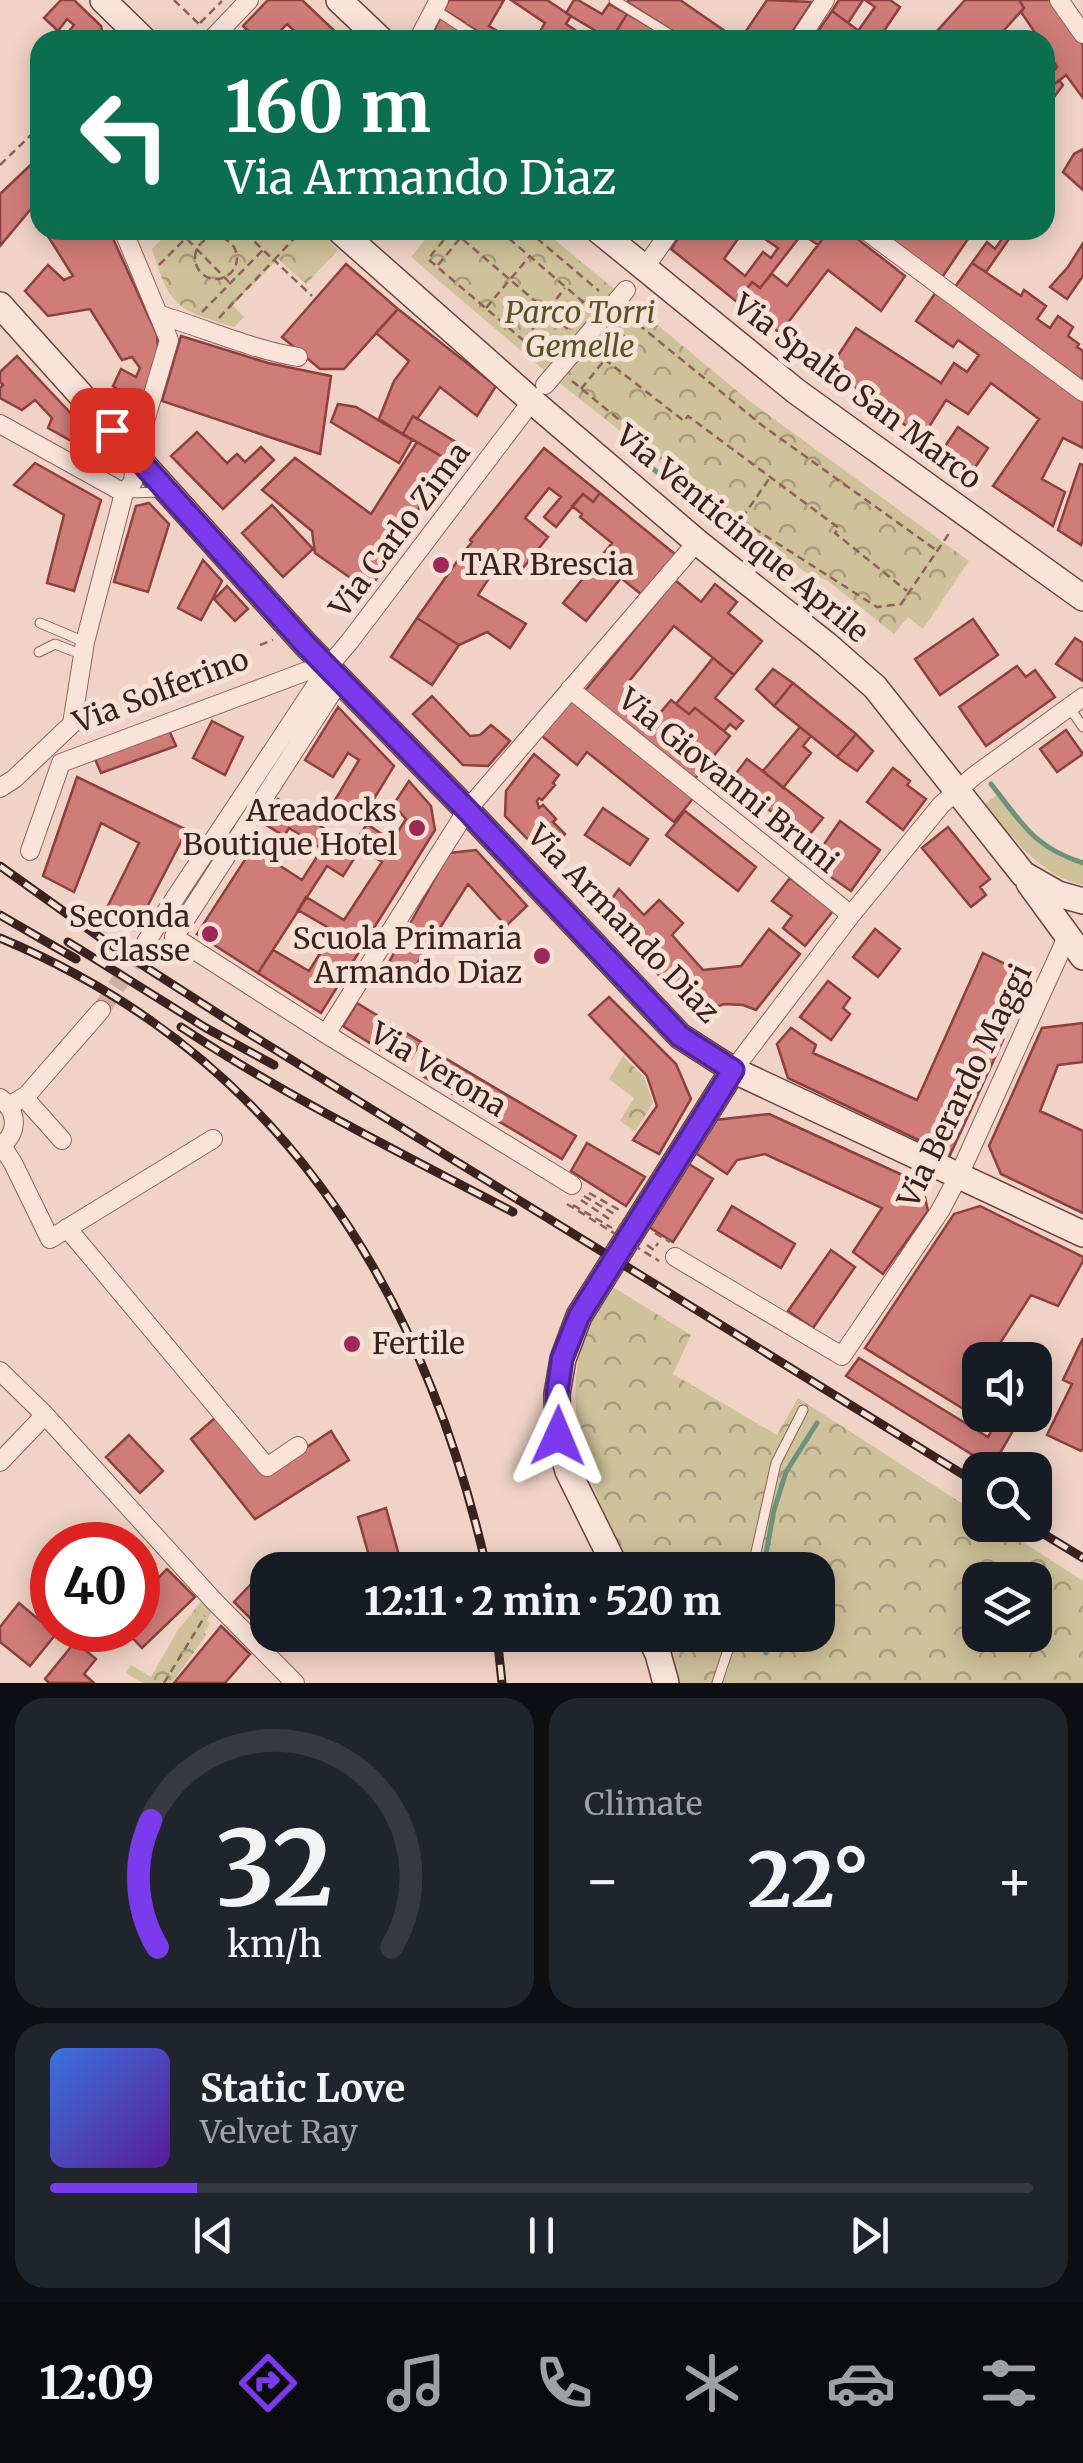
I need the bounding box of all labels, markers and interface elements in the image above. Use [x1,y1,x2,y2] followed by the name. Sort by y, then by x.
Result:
[225,63,431,151] text: 160 m
[60,70,190,200] icon: left
[225,150,616,206] text: Via Armando Diaz
[725,285,990,497] street label: Via Spalto San Marco
[505,293,655,365] park label: Parco Torri Gemelle
[70,388,155,473] pin
[85,403,140,458] icon: arrive
[608,416,877,650] street label: Via Venticinque Aprile
[320,434,478,625] street label: Via Carlo Zima
[461,545,634,583] place label: TAR Brescia
[430,554,452,576] marker: TAR Brescia
[67,639,254,741] street label: Via Solferino
[610,679,846,881] street label: Via Giovanni Bruni
[182,791,397,863] place label: Areadocks Boutique Hotel
[519,816,728,1030] street label: Via Armando Diaz
[406,817,428,839] marker: Areadocks Boutique Hotel
[69,897,190,969] place label: Seconda Classe
[293,919,522,991] place label: Scuola Primaria Armando Diaz
[199,923,221,945] marker: Seconda Classe
[531,945,553,967] marker: Scuola Primaria Armando Diaz
[888,958,1039,1214] street label: Via Berardo Maggi
[362,1013,514,1125] street label: Via Verona
[372,1324,465,1362] place label: Fertile
[341,1333,363,1355] marker: Fertile
[962,1342,1052,1652] map controls
[962,1342,1052,1432] button: sound
[506,1384,610,1488] position arrow
[962,1452,1052,1542] button: search
[30,1522,160,1652] speed limit sign: 40
[962,1562,1052,1652] button: layers
[364,1578,721,1625] text: 12:11 · 2 min · 520 m
[584,1784,702,1824] text: Climate
[216,1803,333,1933] text: 32
[747,1833,870,1927] text: 22°
[584,1846,621,1915] text: −
[996,1846,1033,1915] text: +
[227,1922,322,1967] text: km/h
[200,2065,405,2112] text: Static Love
[200,2112,358,2152] text: Velvet Ray
[186,2208,241,2263] icon: previous
[514,2208,569,2263] icon: pause
[842,2208,897,2263] icon: next
[233,2348,303,2418] icon: directions
[381,2348,451,2418] icon: music
[529,2348,599,2418] icon: phone
[677,2348,747,2418] icon: climate
[826,2348,896,2418] icon: car
[974,2348,1044,2418] icon: filters
[39,2355,154,2411] text: 12:09

